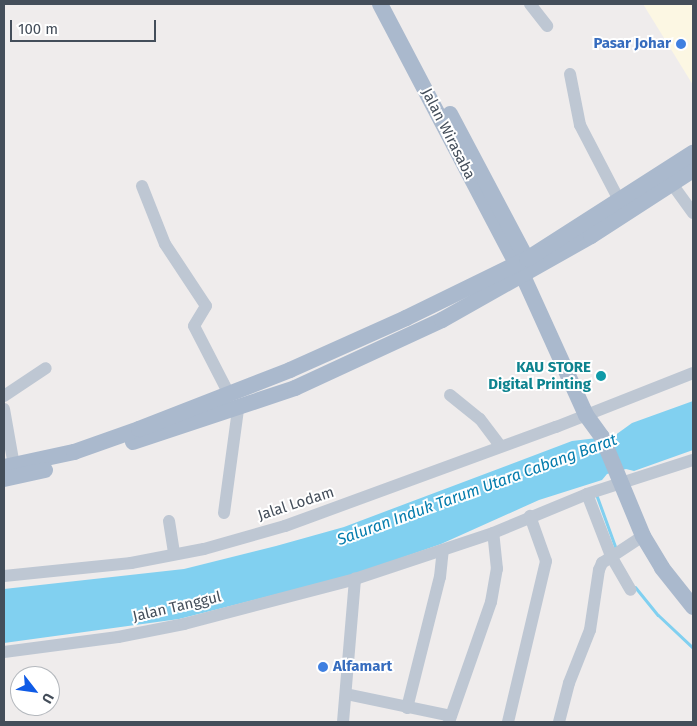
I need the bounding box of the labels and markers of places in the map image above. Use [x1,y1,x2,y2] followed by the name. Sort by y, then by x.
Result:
[593,35,671,53] place label: Pasar Johar
[675,38,687,50] marker: Pasar Johar
[488,358,591,393] place label: KAU STORE Digital Printing
[595,370,607,382] marker: KAU STORE Digital Printing
[333,658,392,676] place label: Alfamart
[317,661,329,673] marker: Alfamart

